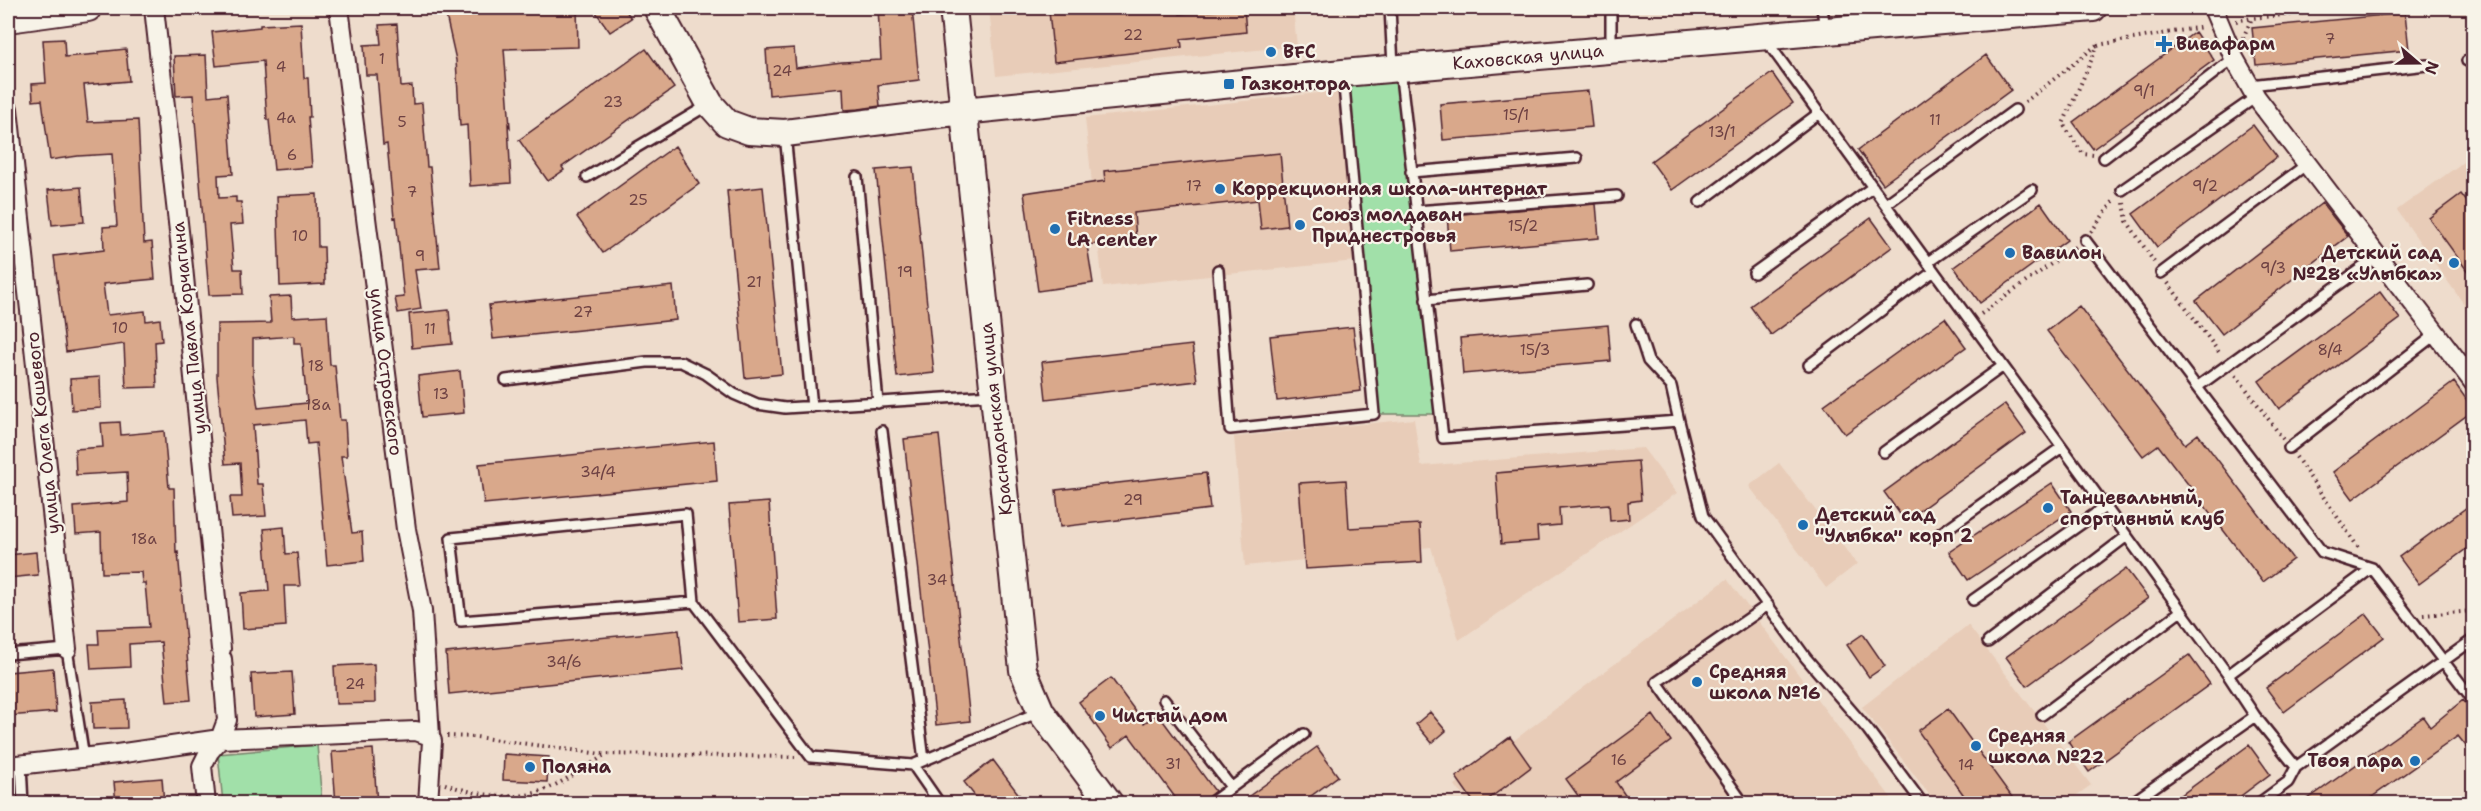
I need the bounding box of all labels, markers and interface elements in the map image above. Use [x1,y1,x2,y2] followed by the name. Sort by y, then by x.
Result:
[1123,25,1143,45] house number: 22
[2325,29,2335,49] house number: 7
[2176,32,2275,56] place label: Вивафарм
[2388,33,2448,93] north arrow
[2157,37,2171,51] marker: Вивафарм
[1451,38,1605,76] street label: Каховская улица
[1283,40,1316,64] place label: BFC
[1264,45,1278,59] marker: BFC
[379,49,385,69] house number: 1
[276,57,286,77] house number: 4
[2420,58,2444,78] text: N
[772,61,792,81] house number: 24
[1241,72,1351,96] place label: Газконтора
[1222,77,1236,91] marker: Газконтора
[2133,81,2155,101] house number: 9/1
[603,92,623,112] house number: 23
[1503,105,1529,125] house number: 15/1
[276,108,297,128] house number: 4а
[1929,110,1941,130] house number: 11
[397,112,407,132] house number: 5
[1708,122,1736,142] house number: 13/1
[287,145,297,165] house number: 6
[1186,176,1202,196] house number: 17
[2192,176,2218,196] house number: 9/2
[1232,177,1548,201] place label: Коррекционная школа-интернат
[407,182,417,202] house number: 7
[1213,182,1227,196] marker: Коррекционная школа-интернат
[628,190,648,210] house number: 25
[1312,203,1462,248] place label: Союз молдаван Приднестровья
[1067,207,1158,252] place label: Fitness LA center
[1508,216,1538,236] house number: 15/2
[1293,218,1307,232] marker: Союз молдаван Приднестровья
[166,220,212,436] street label: улица Павла Корчагина
[1048,222,1062,236] marker: Fitness LA center
[292,226,308,246] house number: 10
[2022,241,2102,265] place label: Вавилон
[2292,241,2442,286] place label: Детский сад №28 «Улыбка»
[415,246,425,266] house number: 9
[2003,246,2017,260] marker: Вавилон
[2447,256,2461,270] marker: Детский сад №28 «Улыбка»
[2260,258,2286,278] house number: 9/3
[897,262,913,282] house number: 19
[746,272,762,292] house number: 21
[364,287,408,457] street label: улица Островского
[573,302,593,322] house number: 27
[112,318,128,338] house number: 10
[424,319,436,339] house number: 11
[974,321,1018,517] street label: Краснодонская улица
[20,331,66,535] street label: улица Олега Кошевого
[1520,340,1550,360] house number: 15/3
[2317,340,2343,360] house number: 8/4
[308,356,324,376] house number: 18
[433,384,449,404] house number: 13
[305,395,332,415] house number: 18а
[580,462,616,482] house number: 34/4
[2060,486,2224,531] place label: Танцевальный, спортивный клуб
[1123,490,1143,510] house number: 29
[2041,501,2055,515] marker: Танцевальный, спортивный клуб
[1815,503,1973,548] place label: Детский сад "Улыбка" корп 2
[1796,518,1810,532] marker: Детский сад "Улыбка" корп 2
[131,529,158,549] house number: 18а
[927,570,947,590] house number: 34
[546,652,582,672] house number: 34/6
[1709,660,1821,705] place label: Средняя школа №16
[345,674,365,694] house number: 24
[1690,675,1704,689] marker: Средняя школа №16
[1112,704,1228,728] place label: Чистый дом
[1093,709,1107,723] marker: Чистый дом
[1988,724,2105,769] place label: Средняя школа №22
[1969,739,1983,753] marker: Средняя школа №22
[2308,749,2404,773] place label: Твоя пара
[1611,750,1627,770] house number: 16
[1165,754,1181,774] house number: 31
[2408,754,2422,768] marker: Твоя пара
[542,755,612,779] place label: Поляна
[1958,755,1974,775] house number: 14
[523,760,537,774] marker: Поляна

